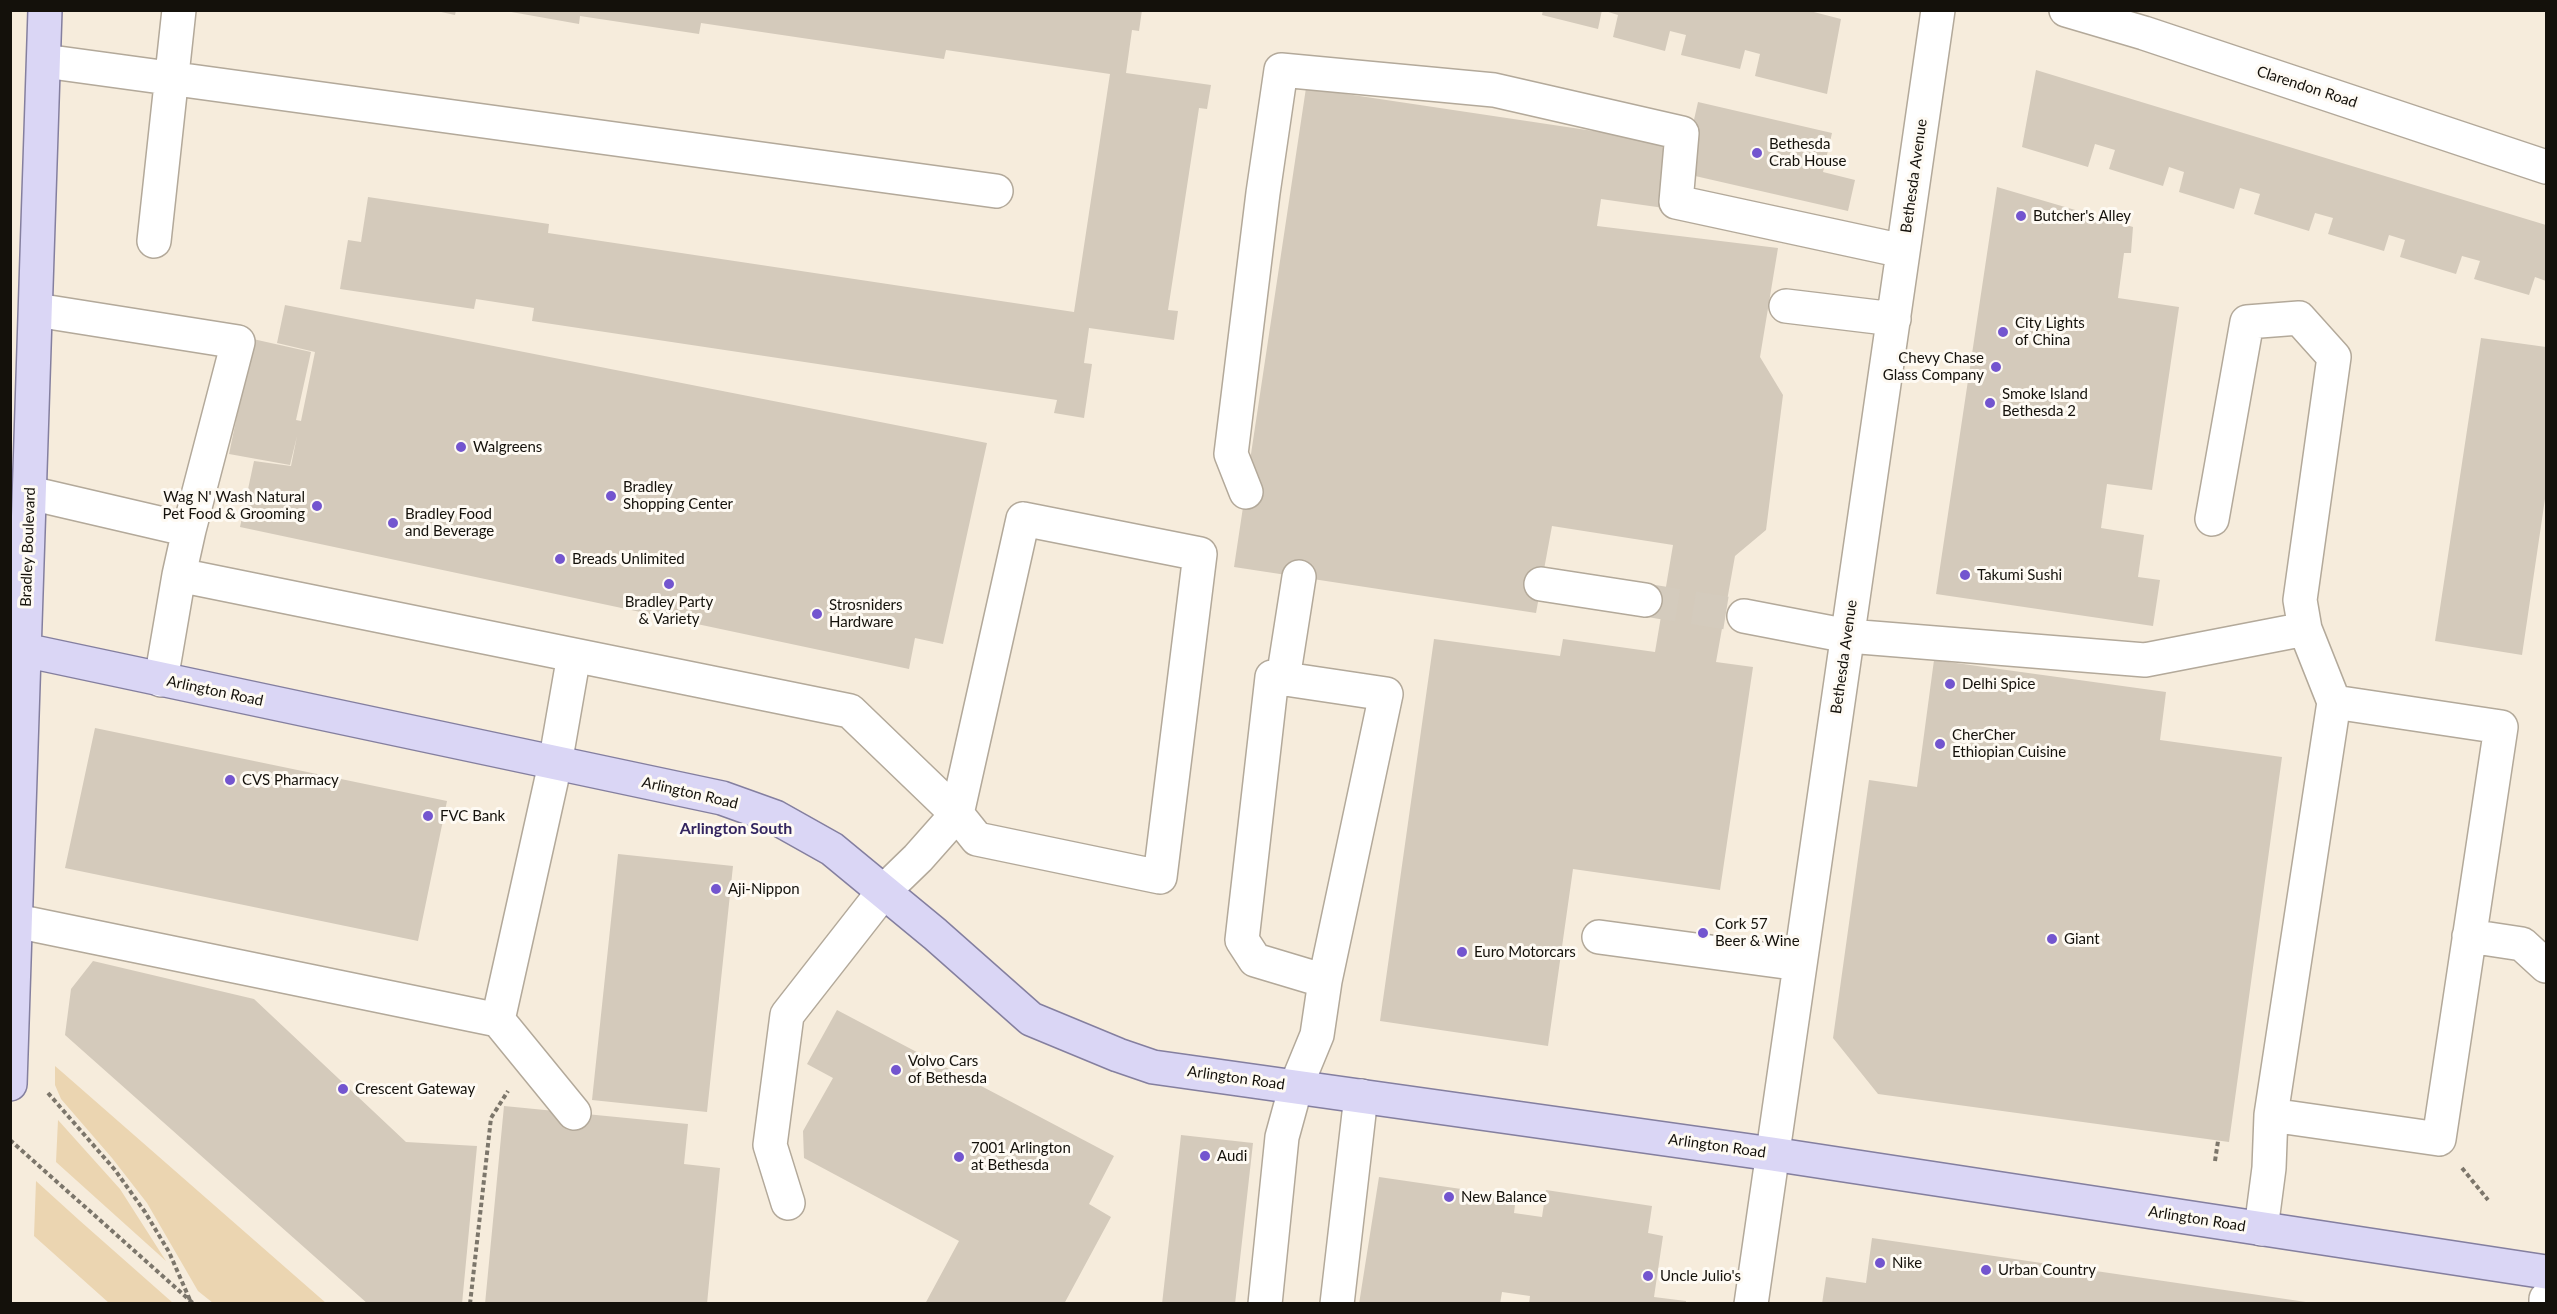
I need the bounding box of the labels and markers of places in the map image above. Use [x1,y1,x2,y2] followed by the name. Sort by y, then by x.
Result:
[1769,135,1847,170] place label: Bethesda Crab House
[1750,146,1764,160] marker: Bethesda Crab House
[2033,207,2131,225] place label: Butcher's Alley
[2014,209,2028,223] marker: Butcher's Alley
[2015,314,2085,349] place label: City Lights of China
[1996,325,2010,339] marker: City Lights of China
[1883,349,1984,384] place label: Chevy Chase Glass Company
[1989,360,2003,374] marker: Chevy Chase Glass Company
[2002,385,2088,420] place label: Smoke Island Bethesda 2
[1983,396,1997,410] marker: Smoke Island Bethesda 2
[473,438,542,456] place label: Walgreens
[454,440,468,454] marker: Walgreens
[623,478,733,513] place label: Bradley Shopping Center
[163,488,305,523] place label: Wag N' Wash Natural Pet Food & Grooming
[604,489,618,503] marker: Bradley Shopping Center
[310,499,324,513] marker: Wag N' Wash Natural Pet Food & Grooming
[405,505,494,540] place label: Bradley Food and Beverage
[386,516,400,530] marker: Bradley Food and Beverage
[572,550,685,568] place label: Breads Unlimited
[553,552,567,566] marker: Breads Unlimited
[1977,566,2062,584] place label: Takumi Sushi
[1958,568,1972,582] marker: Takumi Sushi
[662,577,676,591] marker: Bradley Party & Variety
[625,593,713,628] place label: Bradley Party & Variety
[829,596,903,631] place label: Strosniders Hardware
[810,607,824,621] marker: Strosniders Hardware
[1962,675,2035,693] place label: Delhi Spice
[1943,677,1957,691] marker: Delhi Spice
[1952,726,2066,761] place label: CherCher Ethiopian Cuisine
[1933,737,1947,751] marker: CherCher Ethiopian Cuisine
[242,771,339,789] place label: CVS Pharmacy
[223,773,237,787] marker: CVS Pharmacy
[440,807,505,825] place label: FVC Bank
[421,809,435,823] marker: FVC Bank
[728,880,800,898] place label: Aji-Nippon
[709,882,723,896] marker: Aji-Nippon
[1715,915,1800,950] place label: Cork 57 Beer & Wine
[1696,926,1710,940] marker: Cork 57 Beer & Wine
[2064,930,2100,948] place label: Giant
[2045,932,2059,946] marker: Giant
[1474,943,1576,961] place label: Euro Motorcars
[1455,945,1469,959] marker: Euro Motorcars
[908,1052,987,1087] place label: Volvo Cars of Bethesda
[889,1063,903,1077] marker: Volvo Cars of Bethesda
[355,1080,475,1098] place label: Crescent Gateway
[336,1082,350,1096] marker: Crescent Gateway
[971,1139,1071,1174] place label: 7001 Arlington at Bethesda
[1217,1147,1247,1165] place label: Audi
[1198,1149,1212,1163] marker: Audi
[952,1150,966,1164] marker: 7001 Arlington at Bethesda
[1461,1188,1547,1206] place label: New Balance
[1442,1190,1456,1204] marker: New Balance
[1892,1254,1922,1272] place label: Nike
[1873,1256,1887,1270] marker: Nike
[1998,1261,2096,1279] place label: Urban Country
[1979,1263,1993,1277] marker: Urban Country
[1660,1267,1741,1285] place label: Uncle Julio's
[1641,1269,1655,1283] marker: Uncle Julio's

